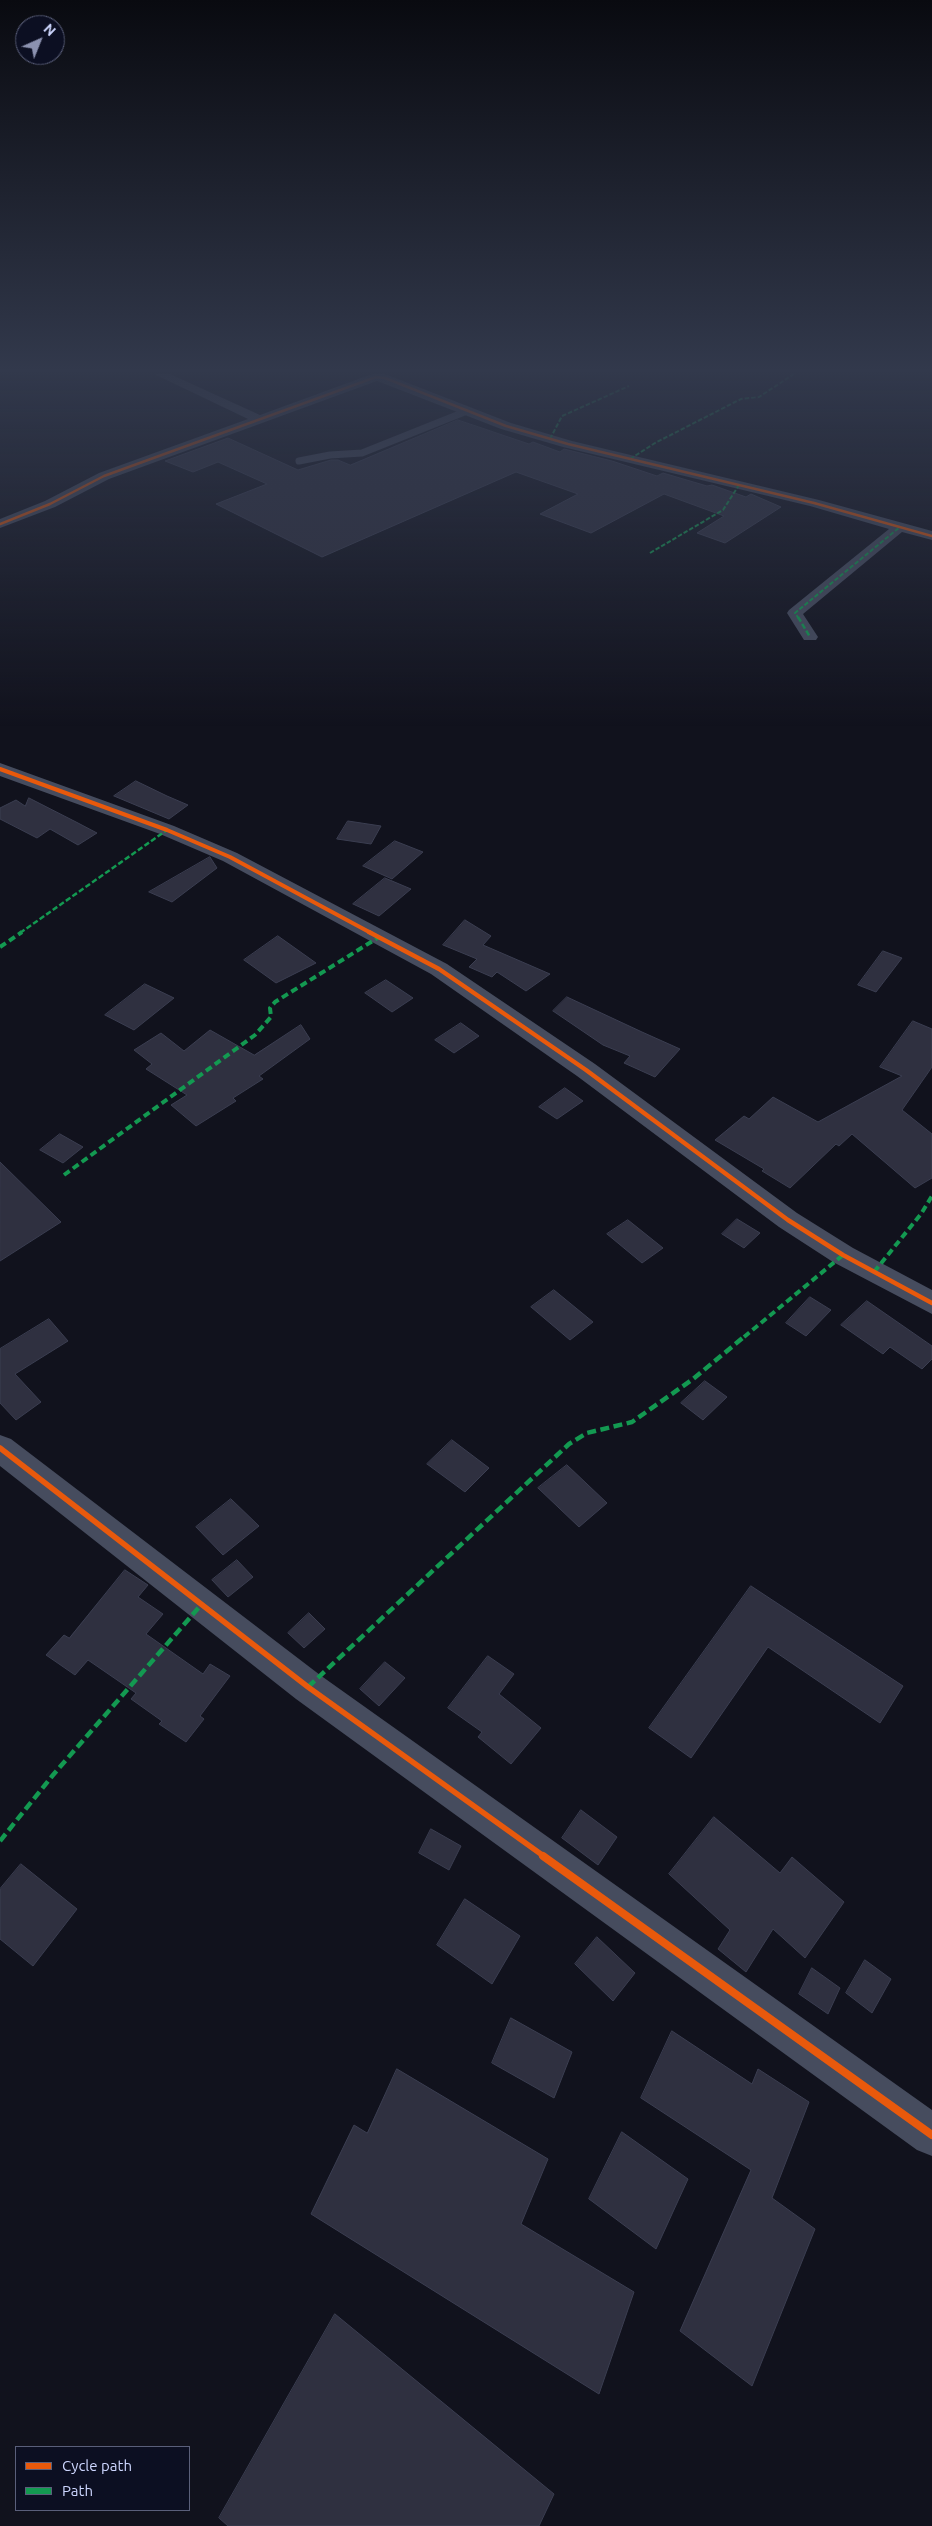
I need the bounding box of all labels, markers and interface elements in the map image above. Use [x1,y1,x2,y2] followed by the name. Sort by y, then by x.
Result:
[15,15,65,65] north arrow
[40,21,59,39] text: N
[15,2446,190,2511] legend
[62,2457,132,2474] text: Cycle path
[62,2482,93,2499] text: Path

